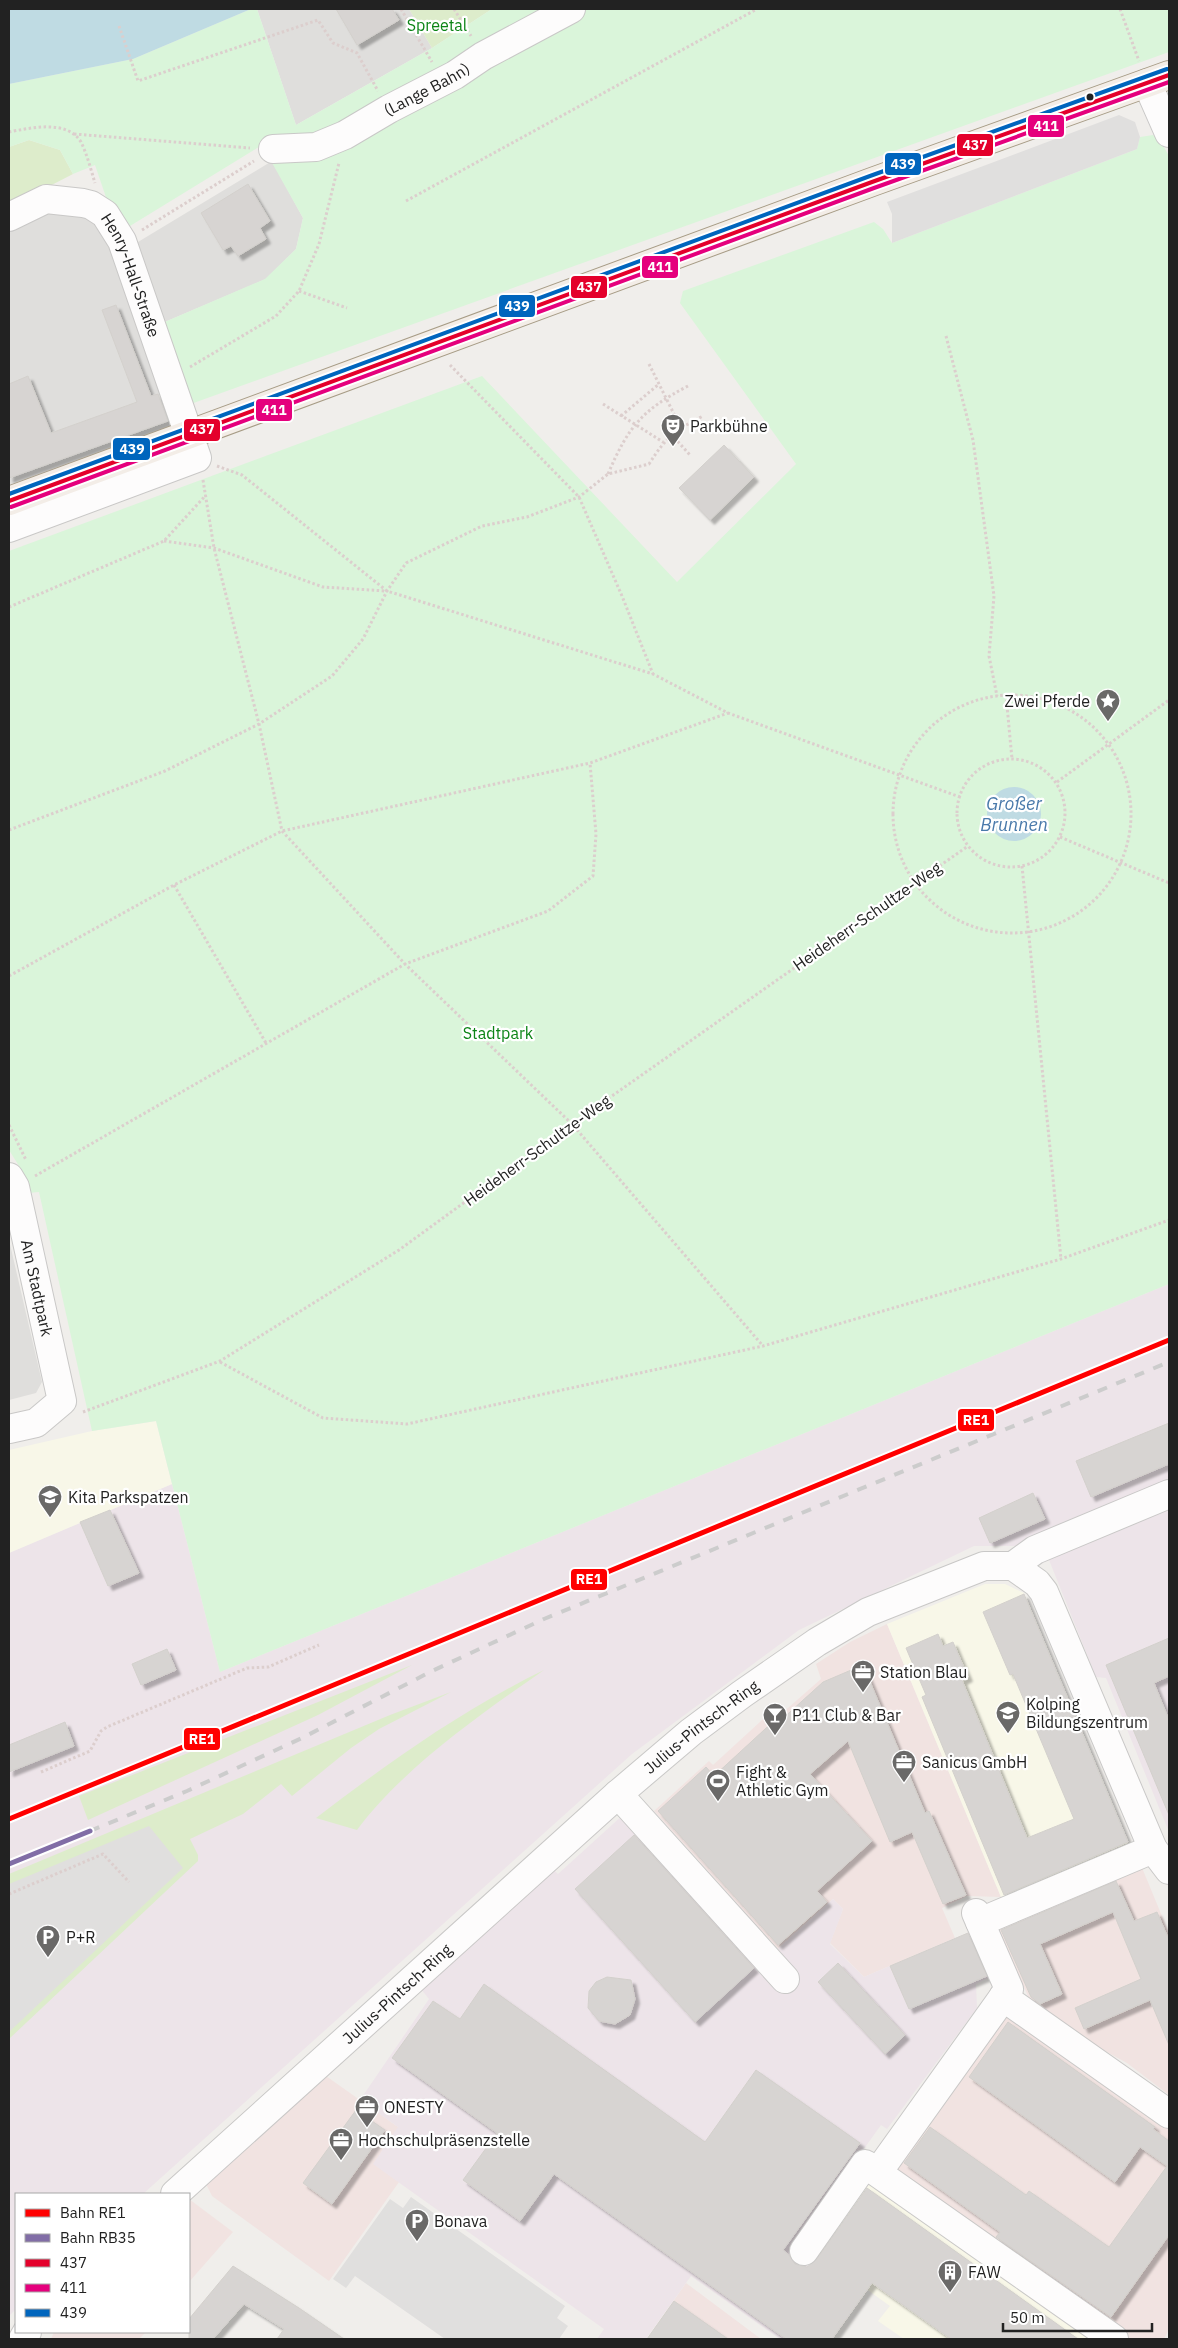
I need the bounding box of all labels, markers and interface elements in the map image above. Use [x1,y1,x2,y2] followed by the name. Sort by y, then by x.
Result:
[407,15,467,35] park label: Spreetal
[380,58,473,120] street label: (Lange Bahn)
[1085,92,1095,102] unlabelled marker
[1027,114,1065,138] line badge: 411
[1033,117,1059,135] text: 411
[956,133,994,157] line badge: 437
[962,136,988,154] text: 437
[884,152,922,176] line badge: 439
[890,155,916,173] text: 439
[97,209,164,340] street label: Henry-Hall-Straße
[641,255,679,279] line badge: 411
[647,258,673,276] text: 411
[570,275,608,299] line badge: 437
[576,278,602,296] text: 437
[498,294,536,318] line badge: 439
[504,297,530,315] text: 439
[255,398,293,422] line badge: 411
[261,401,287,419] text: 411
[660,413,686,447] theatre icon: Parkbühne
[690,416,768,436] place label: Parkbühne
[183,418,221,442] line badge: 437
[189,420,215,438] text: 437
[112,437,151,461] line badge: 439
[119,440,145,458] text: 439
[1095,688,1121,722] place icon: Zwei Pferde
[1005,691,1090,711] place label: Zwei Pferde
[980,792,1048,836] water label: Großer Brunnen
[789,857,946,975] street label: Heideherr-Schultze-Weg
[463,1023,534,1043] park label: Stadtpark
[460,1090,615,1210] street label: Heideherr-Schultze-Weg
[17,1238,58,1339] street label: Am Stadtpark
[957,1408,995,1432] line badge: RE1
[963,1411,990,1429] text: RE1
[37,1484,63,1518] school or university icon: Kita Parkspatzen
[68,1487,189,1507] place label: Kita Parkspatzen
[570,1568,608,1591] line badge: RE1
[576,1570,603,1588] text: RE1
[850,1659,876,1693] office icon: Station Blau
[880,1662,967,1682] place label: Station Blau
[640,1675,763,1778] street label: Julius-Pintsch-Ring
[1026,1694,1148,1732] place label: Kolping Bildungszentrum
[995,1700,1021,1734] school or university icon: Kolping Bildungszentrum
[762,1702,788,1736] bar icon: P11 Club & Bar
[792,1705,901,1725] place label: P11 Club & Bar
[183,1727,221,1751] line badge: RE1
[189,1730,216,1748] text: RE1
[891,1749,917,1783] office icon: Sanicus GmbH
[922,1752,1027,1772] place label: Sanicus GmbH
[736,1762,829,1800] place label: Fight & Athletic Gym
[705,1768,731,1802] sports icon: Fight & Athletic Gym
[35,1924,61,1958] parking icon: P+R
[66,1927,96,1947] place label: P+R
[338,1939,456,2048] street label: Julius-Pintsch-Ring
[354,2094,380,2128] office icon: ONESTY
[384,2097,444,2117] place label: ONESTY
[328,2127,354,2161] office icon: Hochschulpräsenzstelle
[358,2130,530,2150] place label: Hochschulpräsenzstelle
[15,2193,190,2333] legend
[60,2203,126,2222] text: Bahn RE1
[404,2208,430,2242] parking icon: Bonava
[434,2211,488,2231] place label: Bonava
[60,2228,136,2247] text: Bahn RB35
[60,2253,87,2272] text: 437
[937,2259,963,2293] building icon: FAW
[968,2262,1001,2282] place label: FAW
[60,2278,87,2297] text: 411
[1003,2300,1152,2332] scale bar
[60,2303,87,2322] text: 439
[1010,2308,1045,2327] text: 50 m

